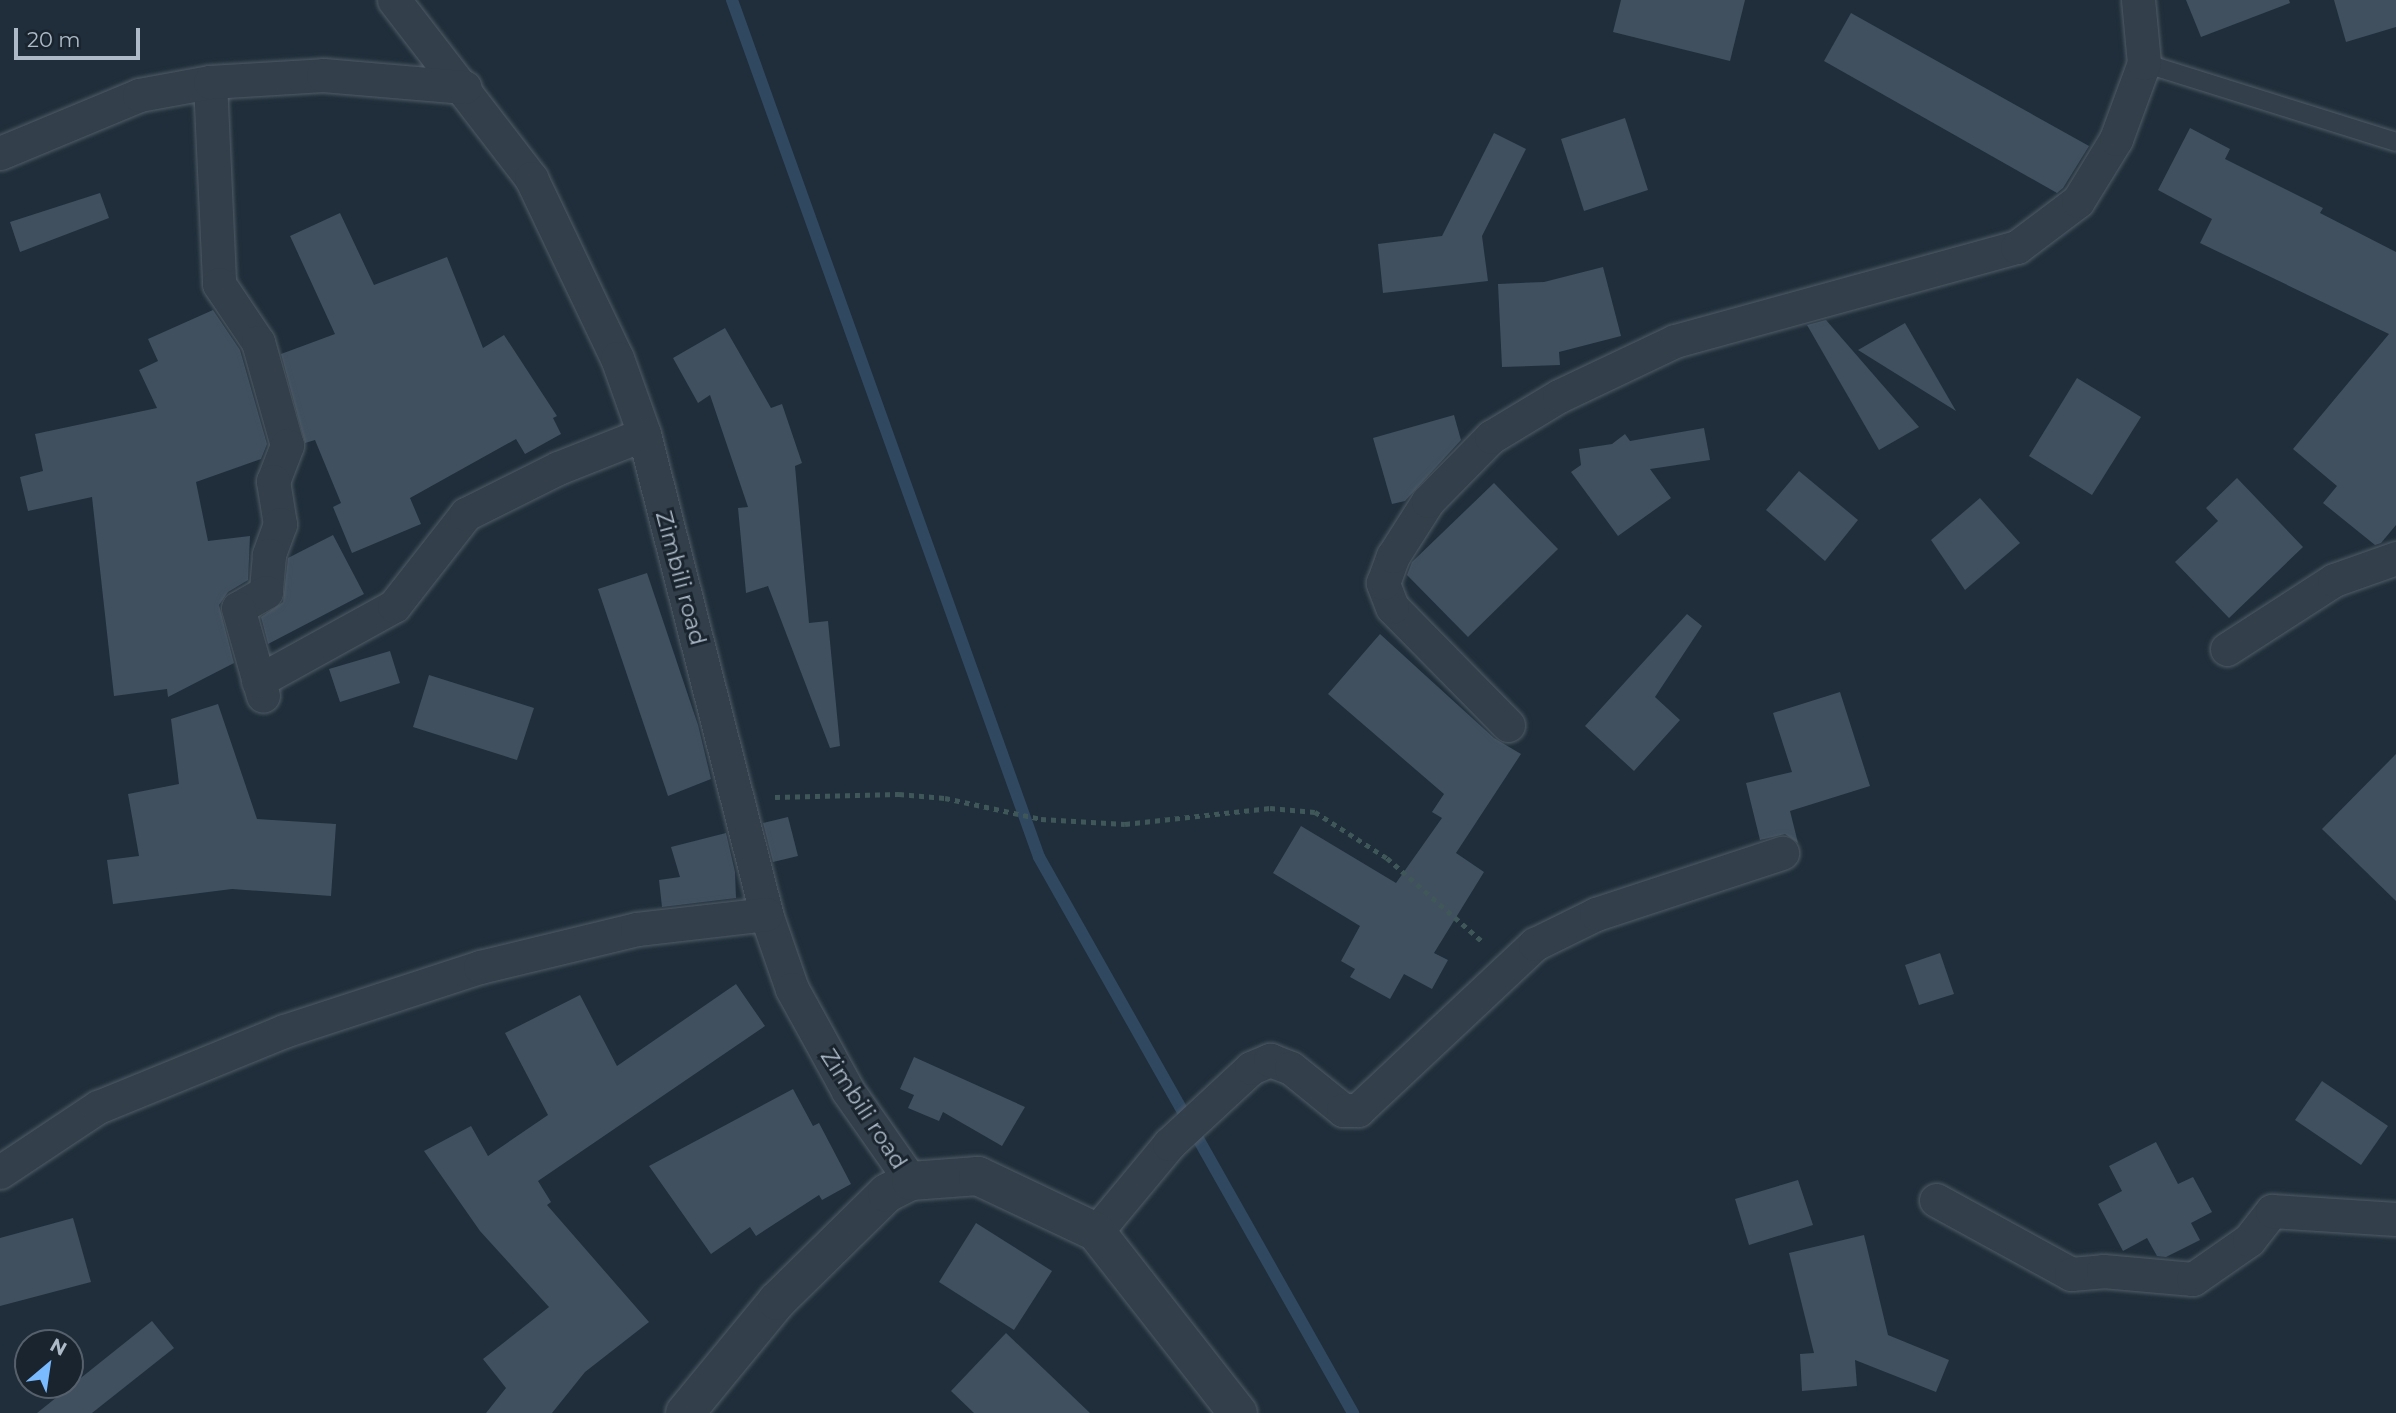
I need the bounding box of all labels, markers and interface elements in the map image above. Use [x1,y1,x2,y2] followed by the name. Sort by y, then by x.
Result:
[18,14,144,58] scale bar
[27,27,81,52] text: 20 m
[650,508,712,648] street label: Zimbili road
[815,1044,913,1174] street label: Zimbili road
[14,1329,84,1399] north arrow
[46,1333,71,1361] text: N

